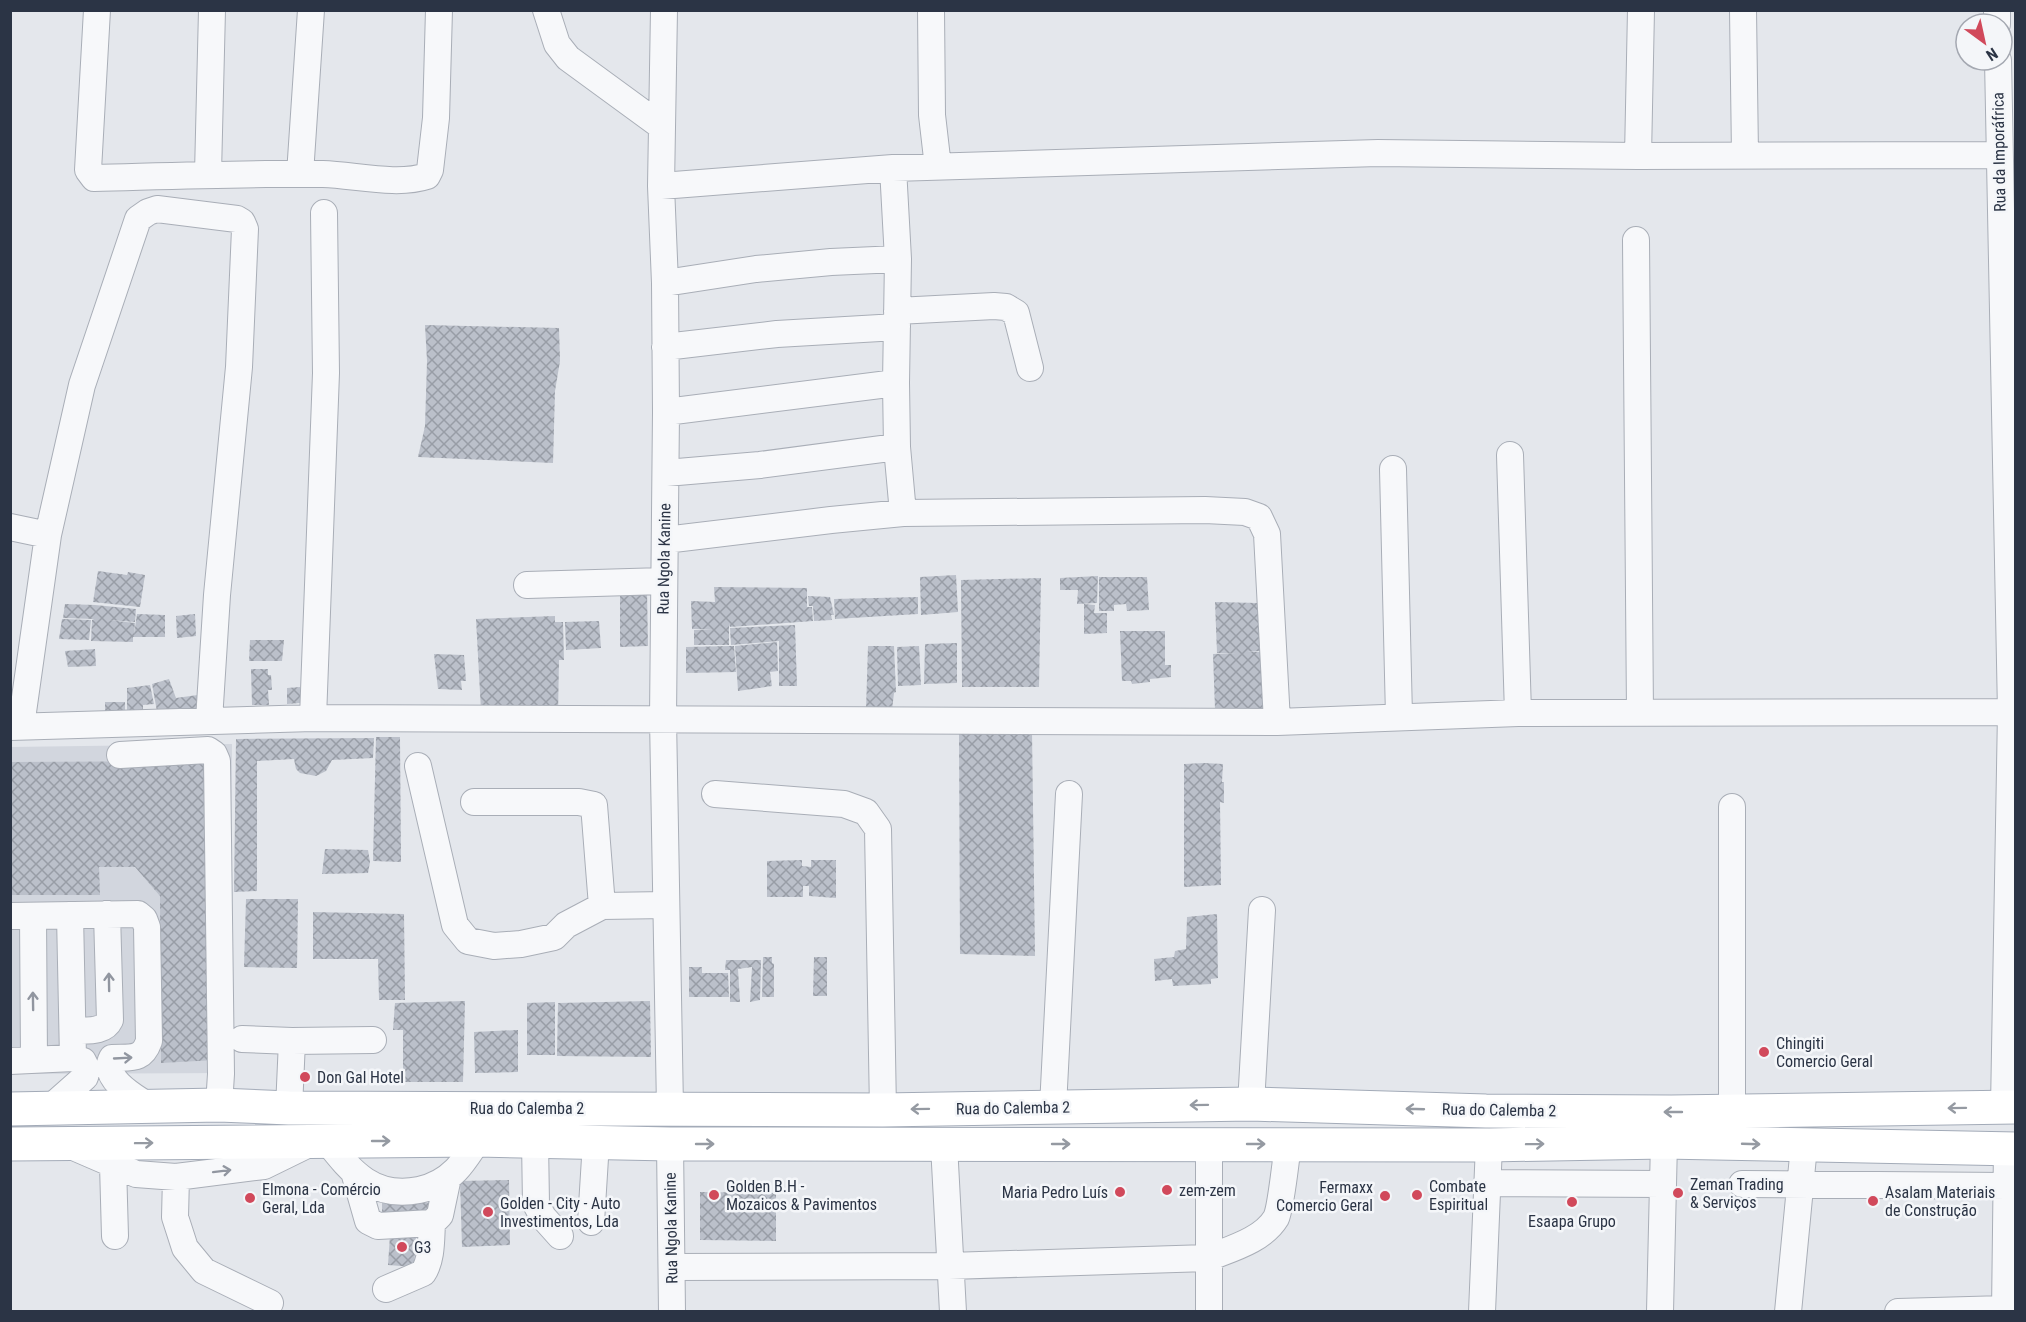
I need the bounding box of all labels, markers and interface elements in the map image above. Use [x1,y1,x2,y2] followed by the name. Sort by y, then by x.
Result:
[1954,12,2014,72] north arrow
[1983,44,2001,65] text: N
[1988,92,2010,212] street label: Rua da Imporáfrica
[654,503,674,615] street label: Rua Ngola Kanine
[103,972,114,992] one-way arrow
[28,992,39,1012] one-way arrow
[1776,1034,1873,1071] place label: Chingiti Comercio Geral
[1757,1045,1771,1059] marker: Chingiti Comercio Geral
[112,1052,132,1063] one-way arrow
[317,1068,404,1087] place label: Don Gal Hotel
[298,1070,312,1084] marker: Don Gal Hotel
[956,1098,1070,1118] street label: Rua do Calemba 2
[470,1099,584,1118] street label: Rua do Calemba 2
[1190,1099,1210,1111] one-way arrow
[1442,1100,1556,1120] street label: Rua do Calemba 2
[1948,1102,1968,1114] one-way arrow
[911,1103,931,1115] one-way arrow
[1406,1103,1426,1115] one-way arrow
[1664,1106,1684,1117] one-way arrow
[371,1135,391,1146] one-way arrow
[134,1137,154,1149] one-way arrow
[694,1138,714,1150] one-way arrow
[1050,1138,1070,1150] one-way arrow
[1245,1138,1265,1150] one-way arrow
[1740,1138,1760,1150] one-way arrow
[1524,1139,1544,1150] one-way arrow
[211,1165,231,1176] one-way arrow
[661,1172,681,1284] street label: Rua Ngola Kanine
[1690,1175,1784,1212] place label: Zeman Trading & Serviços
[726,1177,877,1214] place label: Golden B.H - Mozaicos & Pavimentos
[1429,1177,1488,1214] place label: Combate Espiritual
[1276,1178,1373,1215] place label: Fermaxx Comercio Geral
[262,1180,381,1217] place label: Elmona - Comércio Geral, Lda
[1179,1181,1236,1200] place label: zem-zem
[1002,1183,1108,1202] place label: Maria Pedro Luís
[1160,1183,1174,1197] marker: zem-zem
[1885,1183,1995,1220] place label: Asalam Materiais de Construção
[1113,1185,1127,1199] marker: Maria Pedro Luís
[1671,1186,1685,1200] marker: Zeman Trading & Serviços
[707,1188,721,1202] marker: Golden B.H - Mozaicos & Pavimentos
[1410,1188,1424,1202] marker: Combate Espiritual
[1378,1189,1392,1203] marker: Fermaxx Comercio Geral
[243,1191,257,1205] marker: Elmona - Comércio Geral, Lda
[500,1194,621,1231] place label: Golden - City - Auto Investimentos, Lda
[1866,1194,1880,1208] marker: Asalam Materiais de Construção
[1565,1195,1579,1209] marker: Esaapa Grupo
[481,1205,495,1219] marker: Golden - City - Auto Investimentos, Lda
[1528,1212,1616,1231] place label: Esaapa Grupo
[414,1238,431,1257] place label: G3
[395,1240,409,1254] marker: G3

